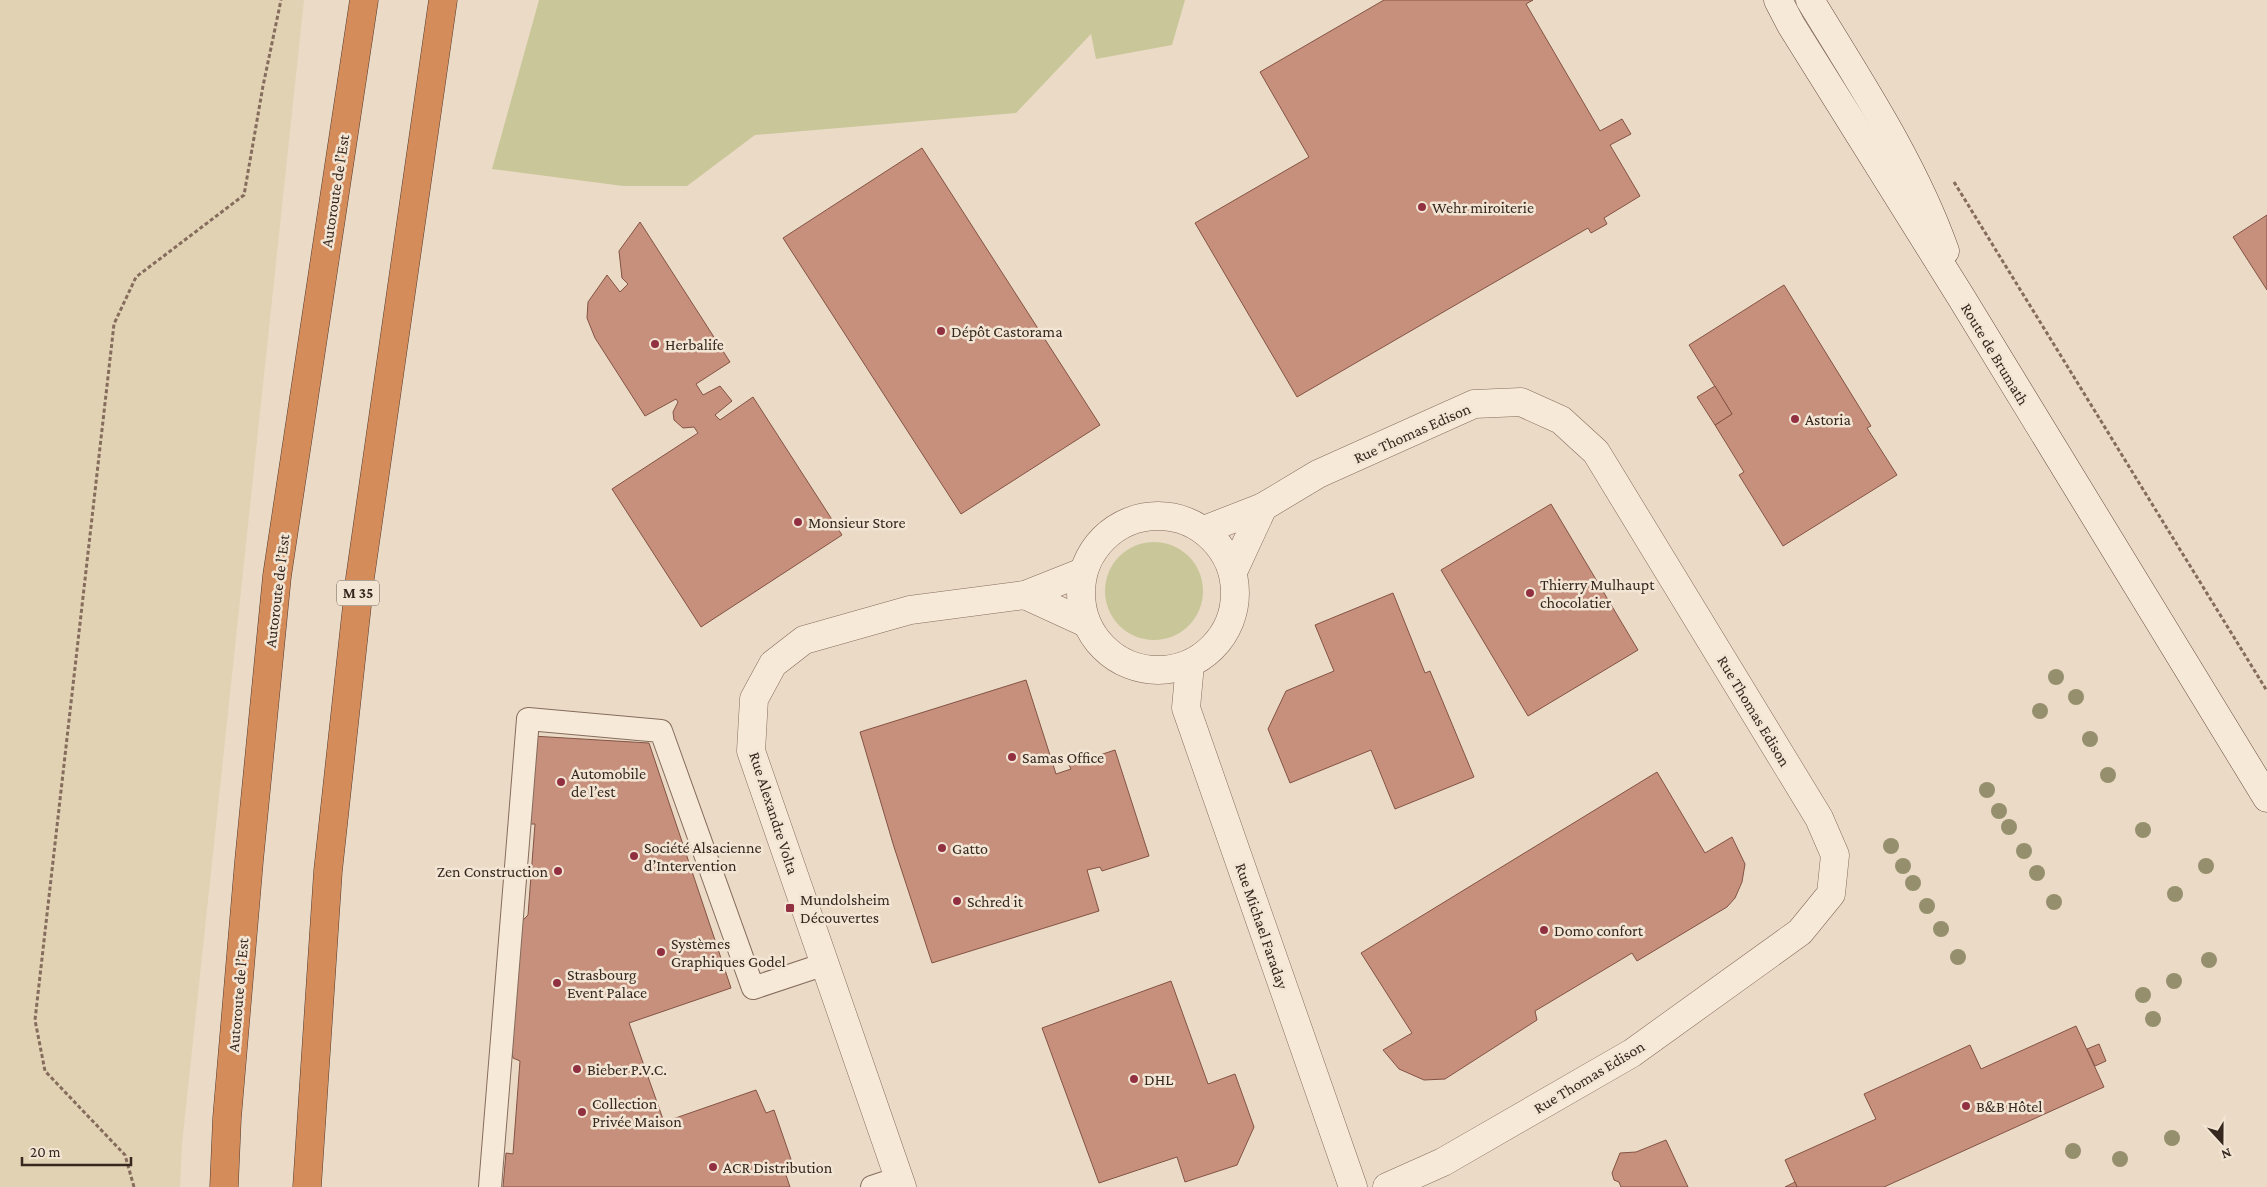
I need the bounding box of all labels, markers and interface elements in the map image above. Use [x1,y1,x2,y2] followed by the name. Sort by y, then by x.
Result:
[318,133,352,249] street label: Autoroute de l’Est
[1432,199,1534,216] place label: Wehr miroiterie
[1416,201,1428,213] marker: Wehr miroiterie
[1958,300,2032,408] street label: Route de Brumath
[951,323,1063,341] place label: Dépôt Castorama
[935,325,947,337] marker: Dépôt Castorama
[665,336,724,353] place label: Herbalife
[649,338,661,350] marker: Herbalife
[1351,399,1473,466] street label: Rue Thomas Edison
[1805,411,1851,428] place label: Astoria
[1789,413,1801,425] marker: Astoria
[808,514,905,531] place label: Monsieur Store
[792,516,804,528] marker: Monsieur Store
[262,533,292,649] street label: Autoroute de l’Est
[1540,576,1655,611] place label: Thierry Mulhaupt chocolatier
[337,580,379,606] road number: M 35
[1524,587,1536,599] marker: Thierry Mulhaupt chocolatier
[1714,653,1794,770] street label: Rue Thomas Edison
[1022,749,1104,766] place label: Samas Office
[746,750,802,877] street label: Rue Alexandre Volta
[1006,751,1018,763] marker: Samas Office
[571,765,646,800] place label: Automobile de l’est
[555,776,567,788] marker: Automobile de l’est
[644,839,762,874] place label: Société Alsacienne d’Intervention
[952,840,988,857] place label: Gatto
[936,842,948,854] marker: Gatto
[628,850,640,862] marker: Société Alsacienne d’Intervention
[1231,861,1292,992] street label: Rue Michael Faraday
[437,863,548,880] place label: Zen Construction
[552,865,564,877] marker: Zen Construction
[800,891,890,926] place label: Mundolsheim Découvertes
[967,893,1024,910] place label: Schred it
[951,895,963,907] marker: Schred it
[784,902,796,914] marker: Mundolsheim Découvertes
[1554,922,1644,939] place label: Domo confort
[1538,924,1550,936] marker: Domo confort
[671,935,786,971] place label: Systèmes Graphiques Godel
[225,937,252,1053] street label: Autoroute de l’Est
[655,946,667,958] marker: Systèmes Graphiques Godel
[567,966,647,1001] place label: Strasbourg Event Palace
[551,977,563,989] marker: Strasbourg Event Palace
[1531,1037,1648,1117] street label: Rue Thomas Edison
[587,1061,667,1078] place label: Bieber P.V.C.
[571,1063,583,1075] marker: Bieber P.V.C.
[1144,1071,1173,1088] place label: DHL
[1128,1073,1140,1085] marker: DHL
[592,1095,682,1130] place label: Collection Privée Maison
[1976,1098,2043,1115] place label: B&B Hôtel
[1960,1100,1972,1112] marker: B&B Hôtel
[576,1106,588,1118] marker: Collection Privée Maison
[2197,1117,2247,1167] north arrow
[22,1134,131,1166] scale bar
[30,1144,61,1160] text: 20 m
[2219,1145,2234,1163] text: N
[723,1159,833,1176] place label: ACR Distribution
[707,1161,719,1173] marker: ACR Distribution

